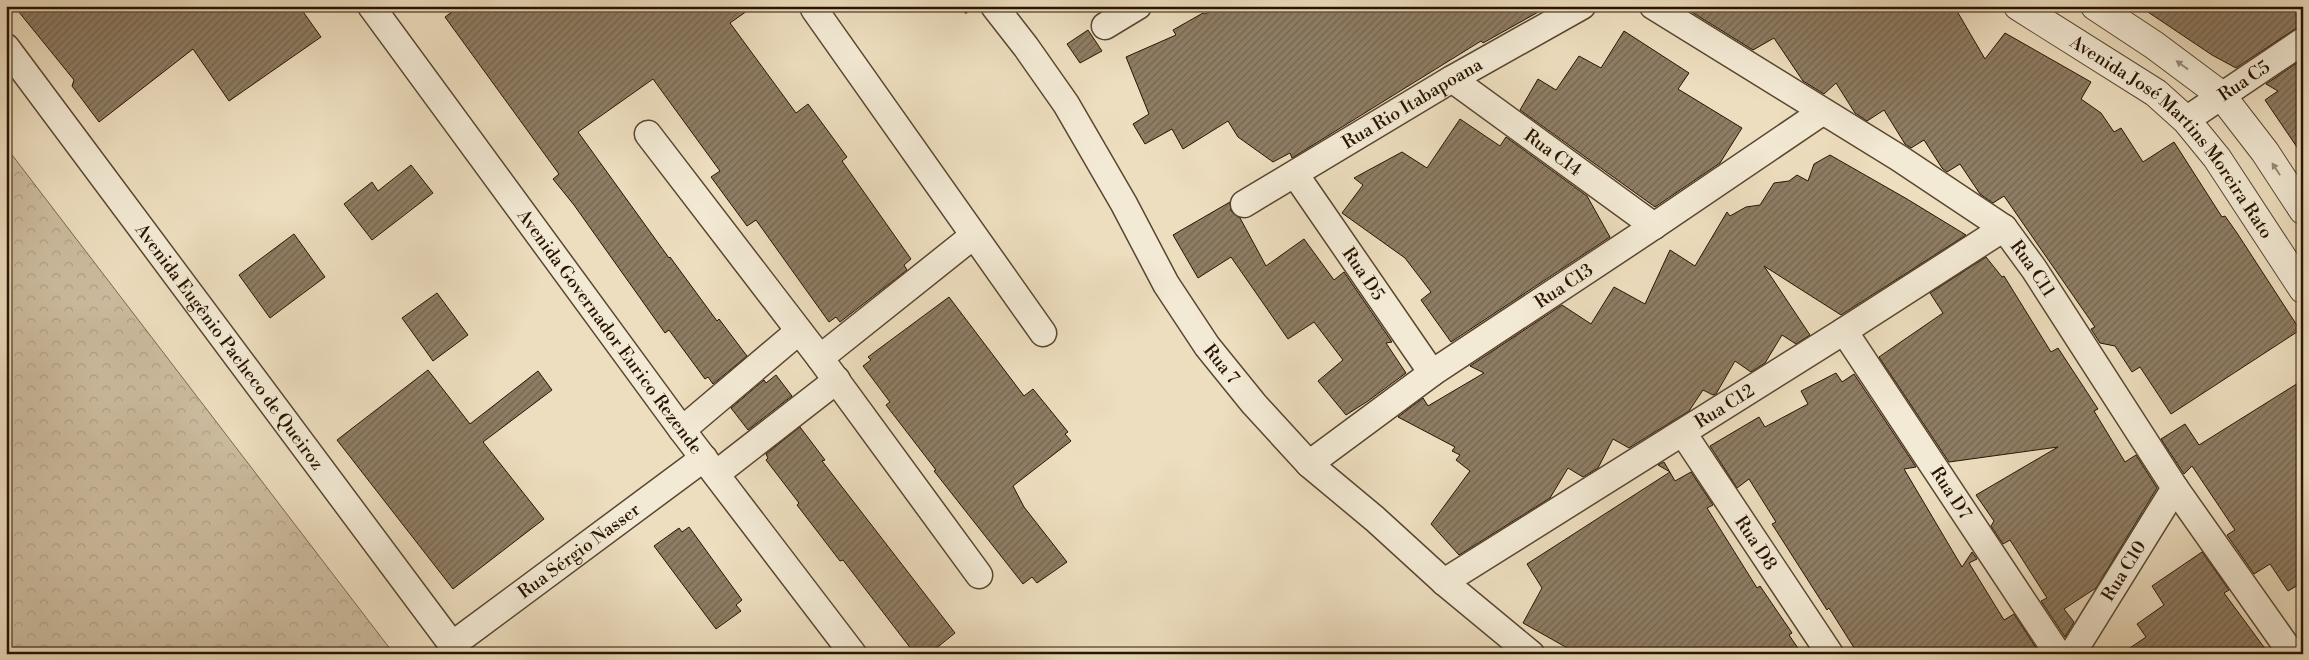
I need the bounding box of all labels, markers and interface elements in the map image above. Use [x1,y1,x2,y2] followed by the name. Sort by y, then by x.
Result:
[2065,30,2278,243] street label: Avenida José Martins Moreira Rato
[1338,52,1487,154] street label: Rua Rio Itabapoana
[2214,55,2274,107] street label: Rua C5
[2175,60,2189,70] one-way arrow
[1520,124,1587,181] street label: Rua C14
[2271,163,2281,176] one-way arrow
[512,204,708,459] street label: Avenida Governador Eurico Rezende
[130,218,329,474] street label: Avenida Eugênio Pacheco de Queiroz
[2005,235,2060,301] street label: Rua C11
[1337,243,1390,305] street label: Rua D5
[1530,258,1597,313] street label: Rua C13
[1199,339,1245,388] street label: Rua 7
[1690,379,1759,433] street label: Rua C12
[1925,462,1977,524] street label: Rua D7
[513,498,645,604] street label: Rua Sérgio Nasser
[1730,511,1782,575] street label: Rua D8
[2096,536,2151,605] street label: Rua C10

